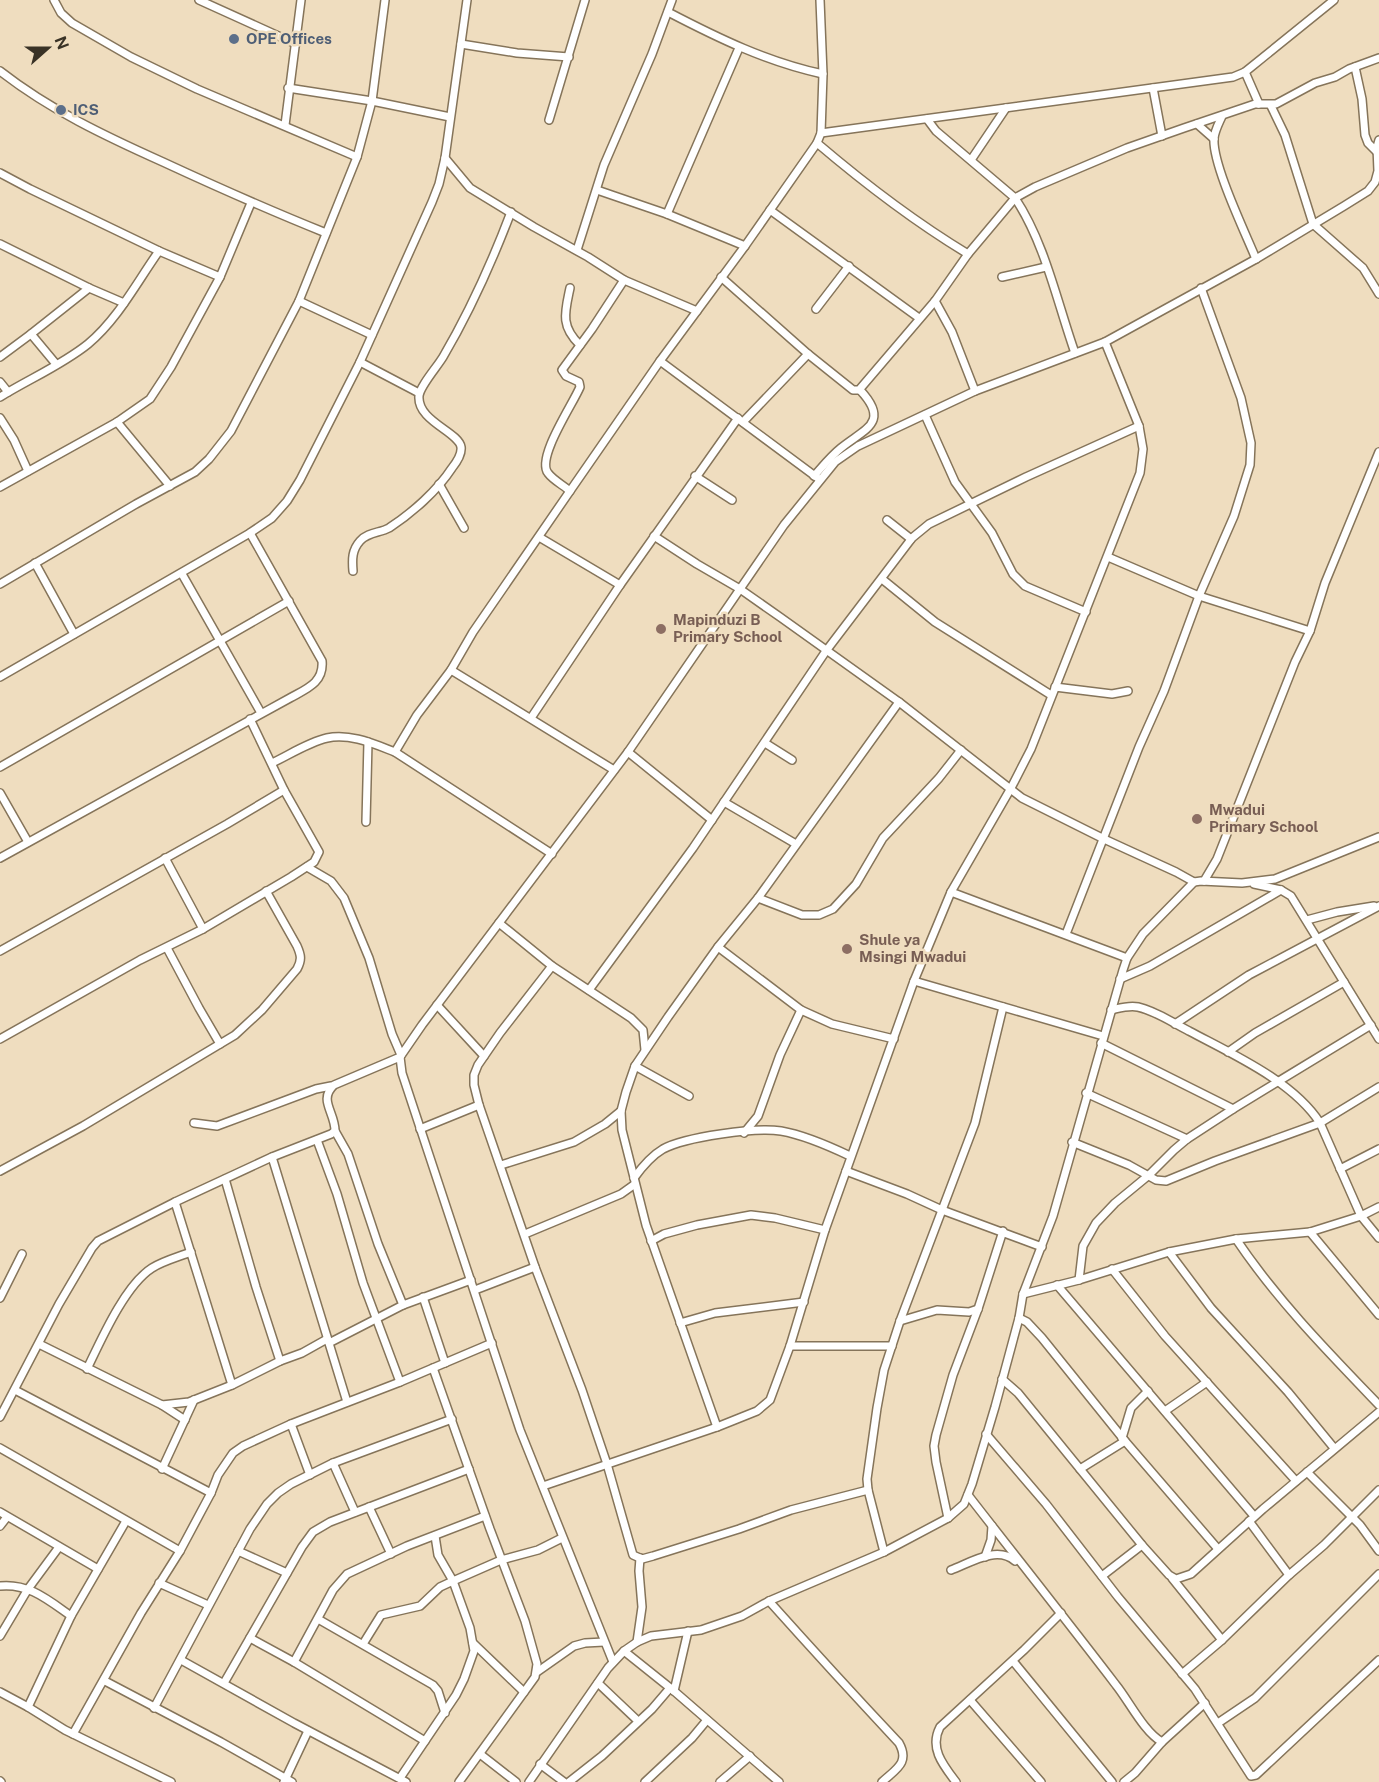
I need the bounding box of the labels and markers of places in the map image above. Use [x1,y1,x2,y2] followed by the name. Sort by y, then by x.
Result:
[246,30,332,47] place label: OPE Offices
[227,32,241,46] marker: OPE Offices
[73,101,99,118] place label: ICS
[54,103,68,117] marker: ICS
[673,611,783,645] place label: Mapinduzi B Primary School
[654,622,668,636] marker: Mapinduzi B Primary School
[1209,801,1319,835] place label: Mwadui Primary School
[1190,812,1204,826] marker: Mwadui Primary School
[859,931,966,965] place label: Shule ya Msingi Mwadui
[840,942,854,956] marker: Shule ya Msingi Mwadui

